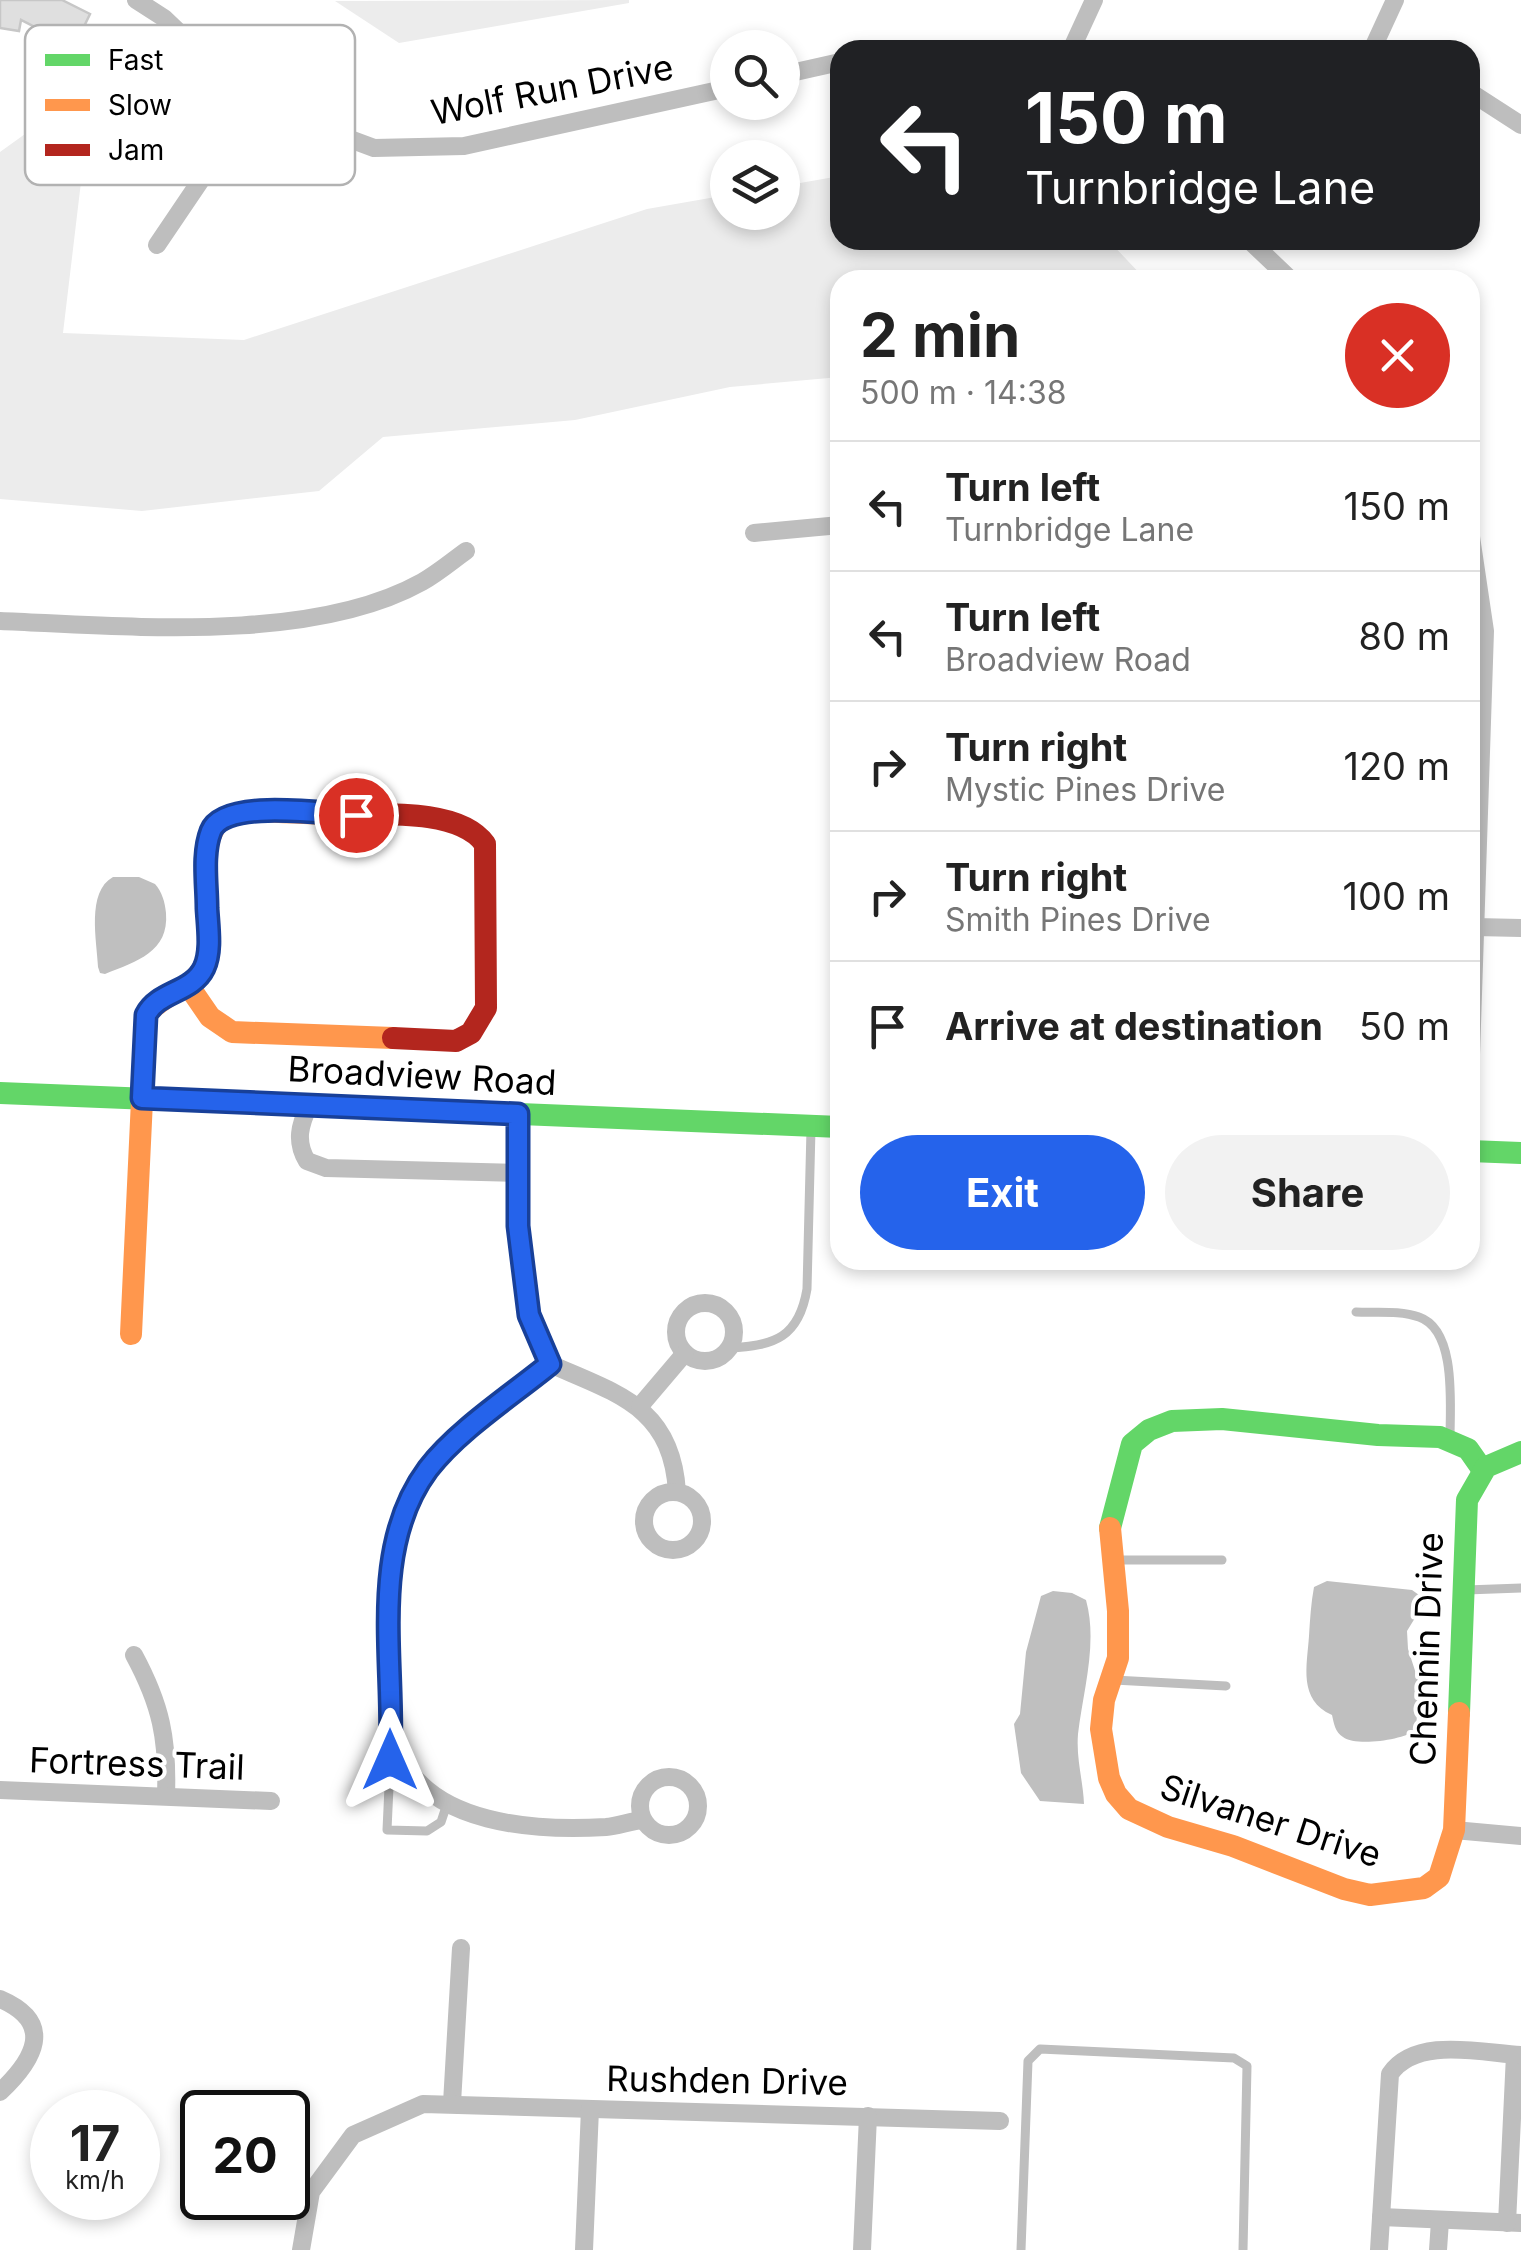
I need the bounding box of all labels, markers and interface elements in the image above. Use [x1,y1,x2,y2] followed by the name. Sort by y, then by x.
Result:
[25,25,355,185] legend
[710,30,800,230] map controls
[710,30,800,120] button: search
[108,43,164,77] text: Fast
[427,45,677,133] street label: Wolf Run Drive
[1025,75,1228,160] text: 150 m
[860,80,990,210] icon: left
[108,88,172,122] text: Slow
[108,133,164,167] text: Jam
[710,140,800,230] button: layers
[1025,160,1375,215] text: Turnbridge Lane
[860,299,1020,371] text: 2 min
[1345,303,1450,408] button: close
[860,373,1067,412] text: 500 m · 14:38
[945,464,1100,510] text: Turn left
[860,479,915,534] icon: left
[1343,483,1450,529] text: 150 m
[945,510,1194,549] text: Turnbridge Lane
[945,594,1100,640] text: Turn left
[860,609,915,664] icon: left
[1359,613,1450,659] text: 80 m
[945,640,1191,679] text: Broadview Road
[945,724,1127,770] text: Turn right
[860,739,915,794] icon: right
[1343,743,1450,789] text: 120 m
[945,770,1225,809] text: Mystic Pines Drive
[314,773,399,858] pin
[329,788,384,843] icon: arrive
[945,854,1127,900] text: Turn right
[860,869,915,924] icon: right
[1343,873,1450,919] text: 100 m
[945,900,1211,939] text: Smith Pines Drive
[860,999,915,1054] icon: arrive
[945,1003,1323,1049] text: Arrive at destination
[1359,1003,1450,1049] text: 50 m
[287,1047,557,1103] street label: Broadview Road
[860,1135,1145,1250] button: Exit
[1165,1135,1450,1250] button: Share
[1401,1531,1451,1767] street label: Chennin Drive
[338,1708,442,1812] position arrow
[29,1738,245,1788] street label: Fortress Trail
[1155,1765,1387,1875] street label: Silvaner Drive
[606,2057,848,2103] street label: Rushden Drive
[180,2090,310,2220] speed limit sign: 20
[70,2113,120,2173] text: 17
[65,2165,125,2195] text: km/h

